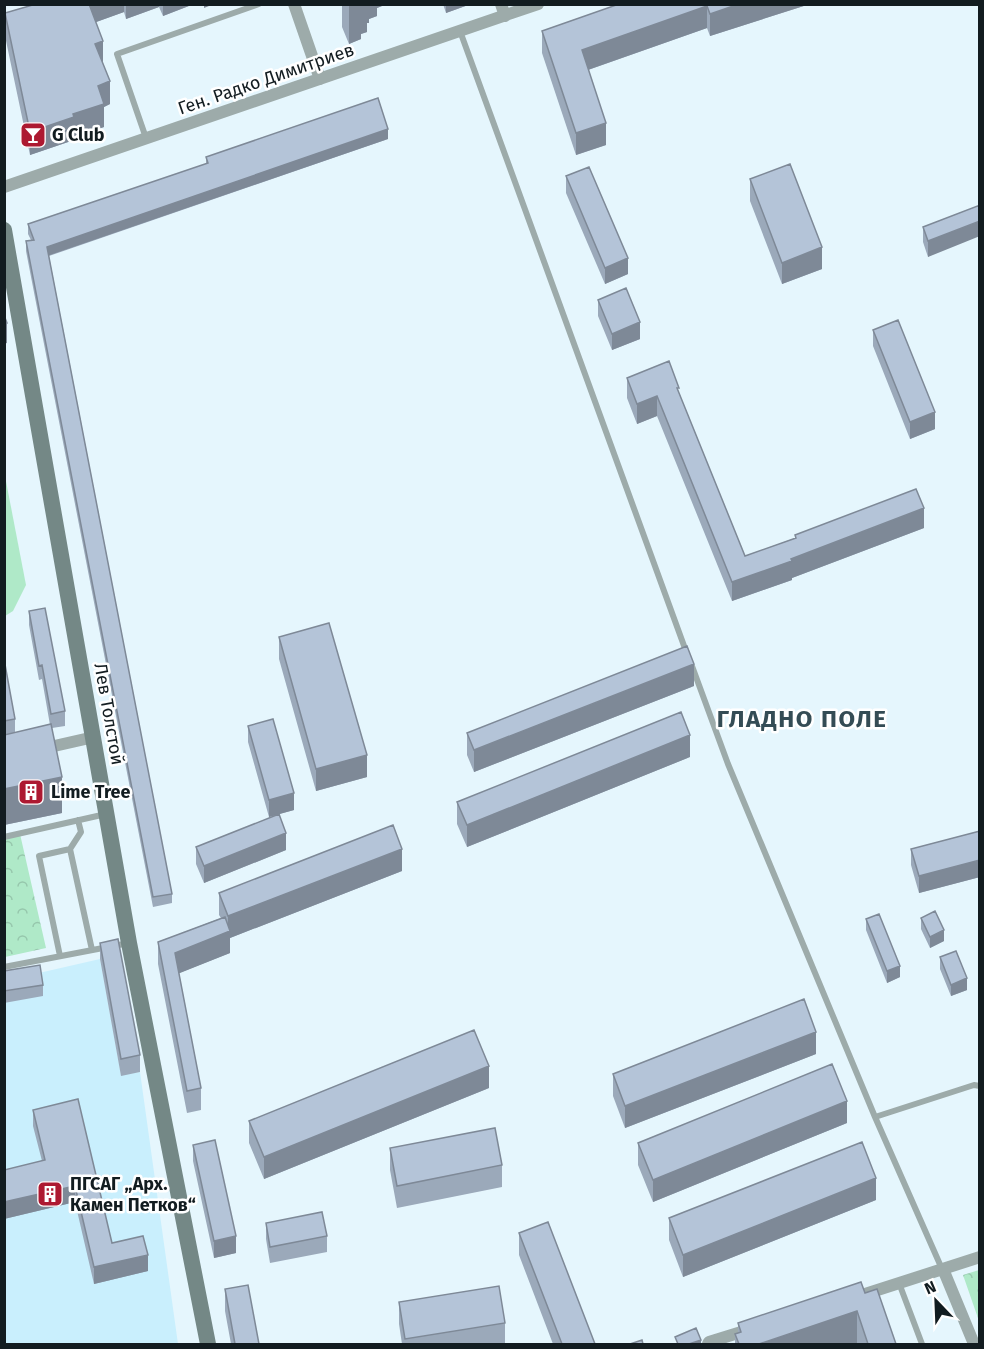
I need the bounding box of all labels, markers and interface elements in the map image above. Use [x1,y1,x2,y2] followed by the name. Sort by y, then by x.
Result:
[175,38,357,120] street label: Ген. Радко Димитриев
[18,120,48,150] bar icon: G Club
[52,124,105,146] place label: G Club
[89,661,129,767] street label: Лев Толстой
[717,705,887,733] district label: ГЛАДНО ПОЛЕ
[16,777,46,807] building icon: Lime Tree
[51,781,131,803] place label: Lime Tree
[70,1173,196,1216] place label: ПГСАГ „Арх. Камен Петков“
[35,1179,65,1209] building icon: ПГСАГ „Арх. Камен Петков“
[906,1271,966,1331] north arrow
[922,1277,939,1298] text: N

